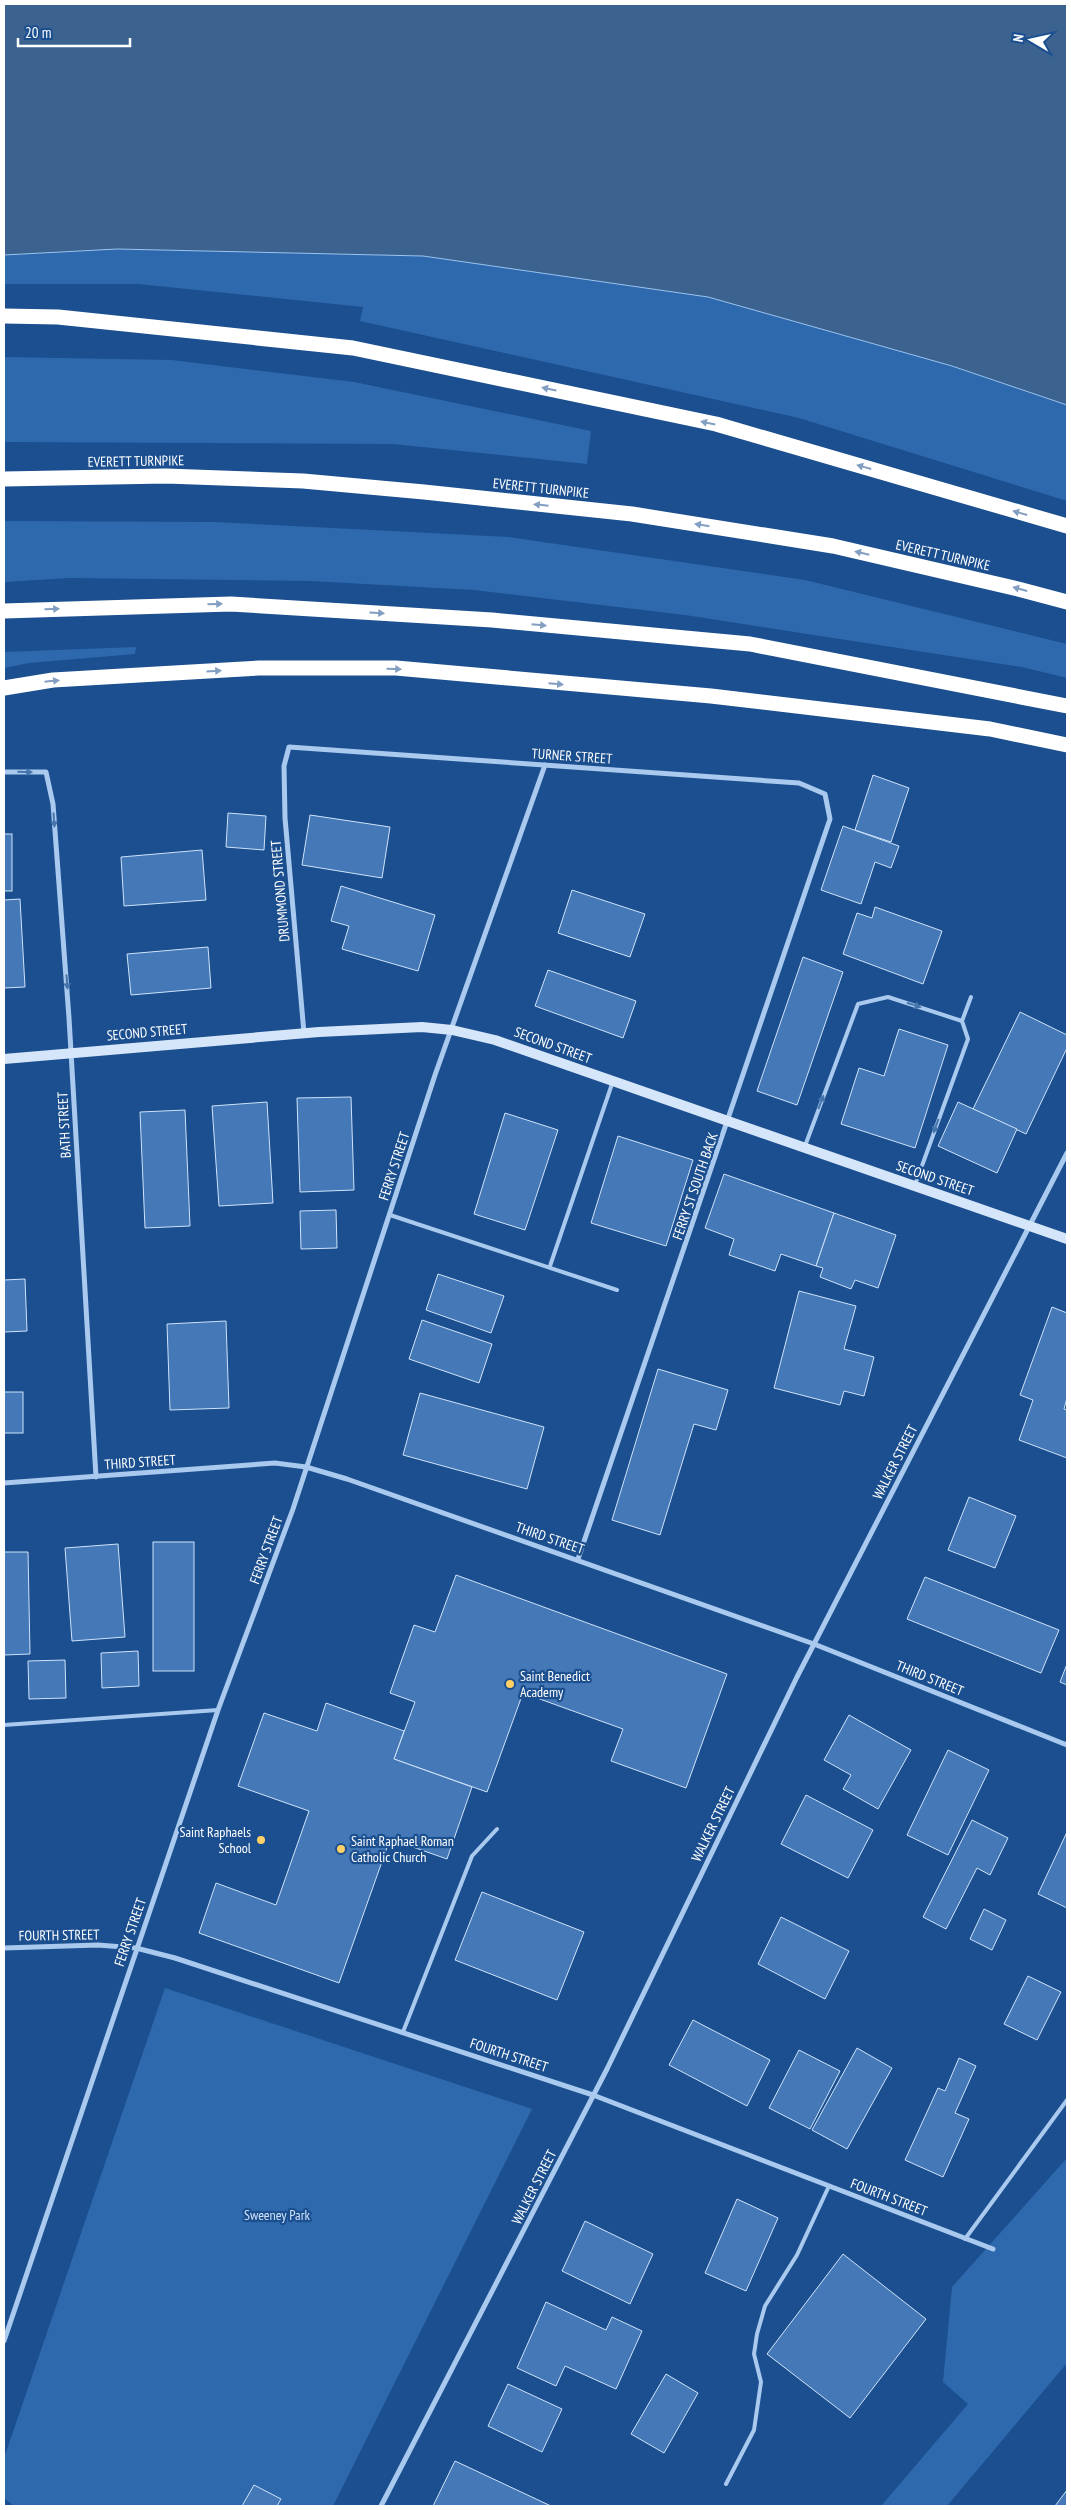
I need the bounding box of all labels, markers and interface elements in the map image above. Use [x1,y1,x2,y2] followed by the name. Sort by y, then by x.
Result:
[18,15,130,47] scale bar
[1006,15,1056,65] north arrow
[25,23,51,42] text: 20 m
[1009,33,1028,43] text: N
[542,385,557,393] one-way arrow
[700,418,716,426] one-way arrow
[88,451,184,471] street label: EVERETT TURNPIKE
[857,463,872,471] one-way arrow
[492,474,590,502] street label: EVERETT TURNPIKE
[532,500,548,508] one-way arrow
[1013,508,1028,516] one-way arrow
[693,521,709,529] one-way arrow
[894,535,992,575] street label: EVERETT TURNPIKE
[854,549,870,557] one-way arrow
[1013,585,1028,593] one-way arrow
[207,600,223,608] one-way arrow
[45,605,61,613] one-way arrow
[369,609,385,617] one-way arrow
[531,621,547,629] one-way arrow
[386,665,402,673] one-way arrow
[206,666,222,674] one-way arrow
[44,677,60,685] one-way arrow
[548,680,564,688] one-way arrow
[531,744,614,768] street label: TURNER STREET
[17,768,33,776] one-way arrow
[50,812,58,828] one-way arrow
[267,839,293,943] street label: DRUMMOND STREET
[63,974,71,990] one-way arrow
[906,1002,921,1009] one-way arrow
[106,1019,189,1044] street label: SECOND STREET
[512,1023,595,1068] street label: SECOND STREET
[53,1091,75,1159] street label: BATH STREET
[817,1094,825,1109] one-way arrow
[932,1118,939,1133] one-way arrow
[374,1129,414,1202] street label: FERRY STREET
[668,1130,722,1242] street label: FERRY ST SOUTH BACK
[894,1156,977,1200] street label: SECOND STREET
[869,1421,922,1502] street label: WALKER STREET
[104,1450,177,1473] street label: THIRD STREET
[245,1513,287,1586] street label: FERRY STREET
[513,1518,587,1558] street label: THIRD STREET
[894,1656,967,1700] street label: THIRD STREET
[520,1667,590,1701] place label: Saint Benedict Academy
[504,1678,516,1690] marker: Saint Benedict Academy
[687,1783,739,1864] street label: WALKER STREET
[179,1823,252,1857] place label: Saint Raphaels School
[351,1832,454,1866] place label: Saint Raphael Roman Catholic Church
[255,1834,267,1846] marker: Saint Raphaels School
[335,1843,347,1855] marker: Saint Raphael Roman Catholic Church
[110,1895,150,1968] street label: FERRY STREET
[18,1925,100,1945] street label: FOURTH STREET
[468,2034,551,2076] street label: FOURTH STREET
[508,2146,561,2227] street label: WALKER STREET
[848,2174,931,2220] street label: FOURTH STREET
[244,2206,311,2224] park label: Sweeney Park

